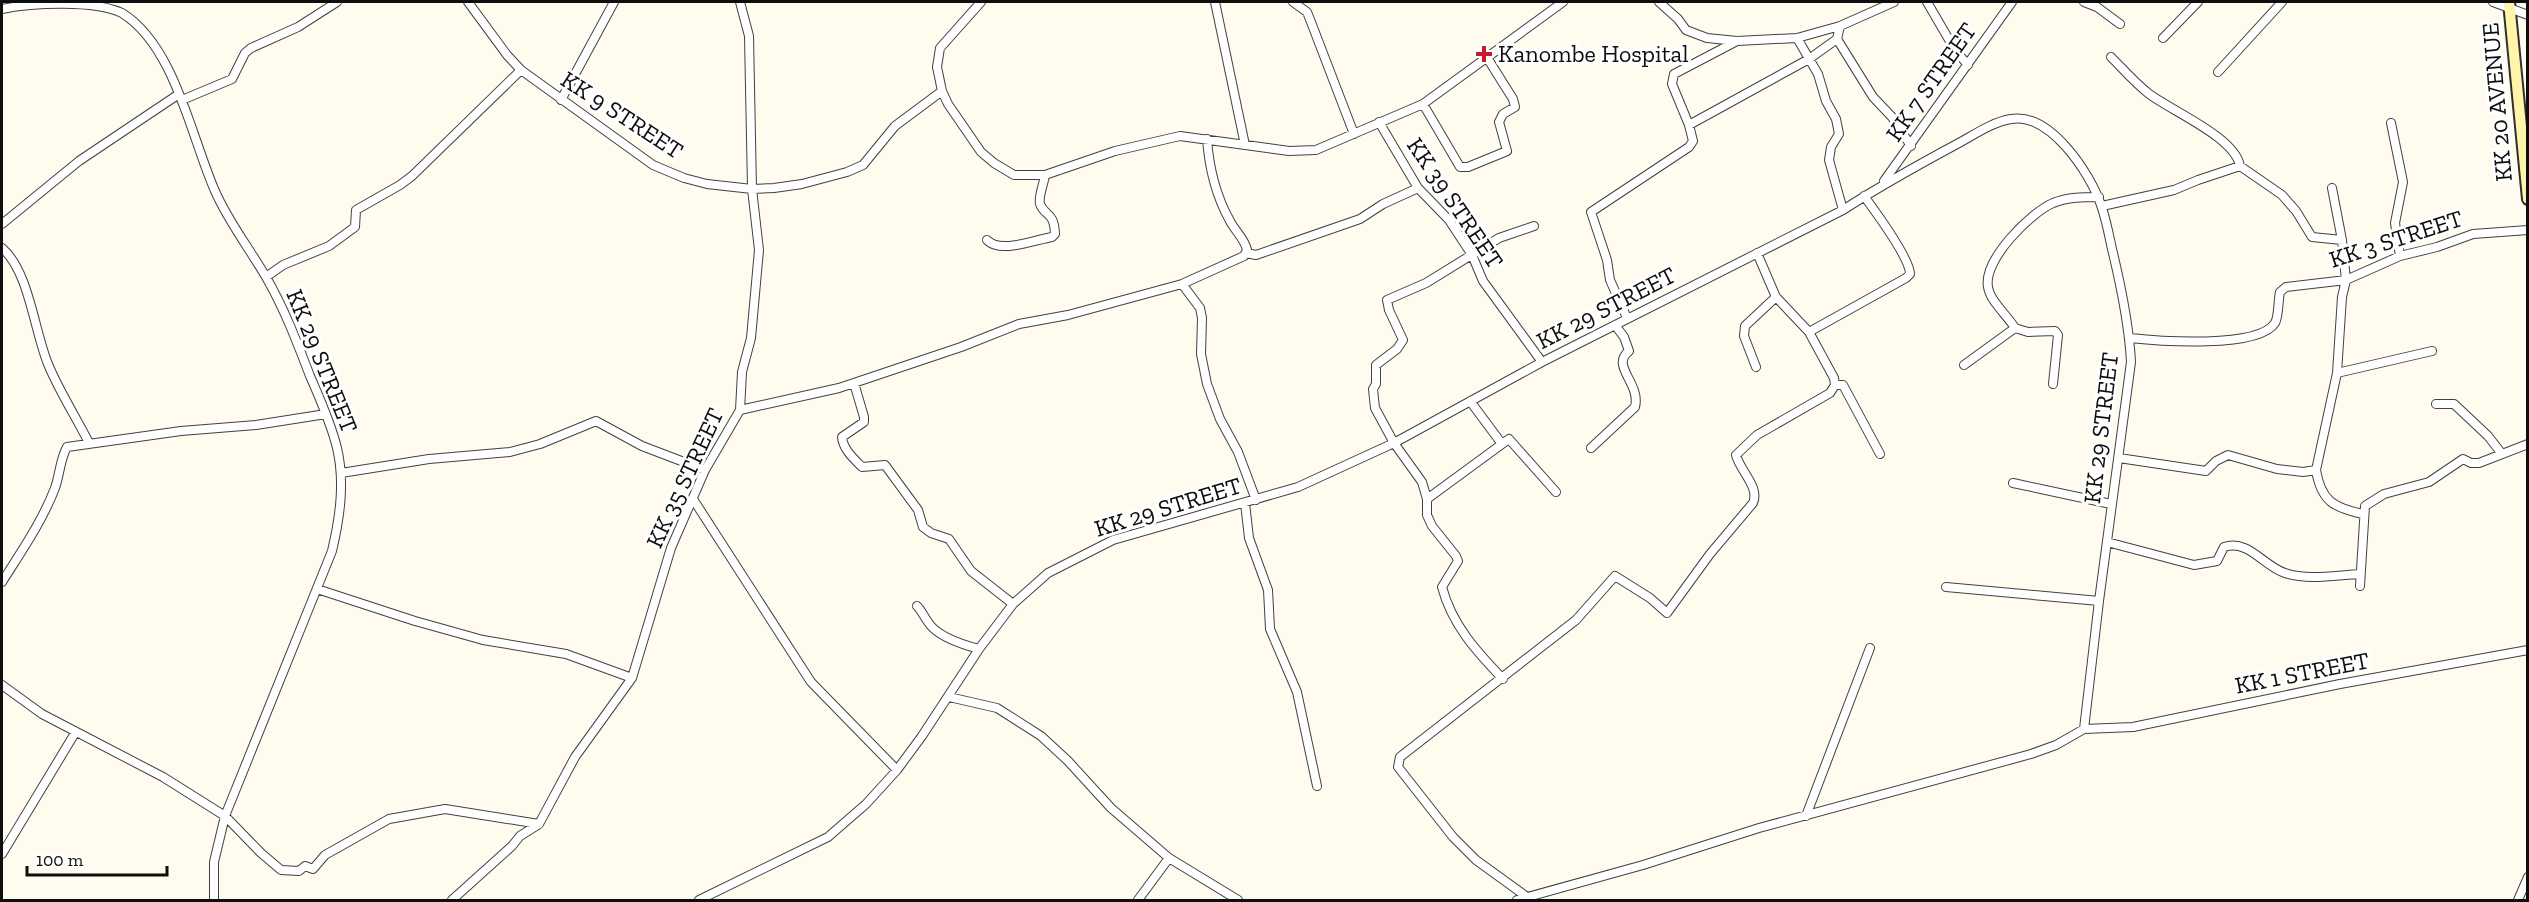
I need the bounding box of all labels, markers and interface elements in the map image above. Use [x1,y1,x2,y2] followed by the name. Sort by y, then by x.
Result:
[1879,17,1982,147] street label: KK 7 STREET
[2475,21,2518,183] street label: KK 20 AVENUE
[1498,39,1689,68] place label: Kanombe Hospital
[1475,45,1493,63] marker: Kanombe Hospital
[556,64,689,165] street label: KK 9 STREET
[1401,132,1510,274] street label: KK 39 STREET
[2325,203,2466,274] street label: KK 3 STREET
[1531,260,1680,355] street label: KK 29 STREET
[281,285,364,437] street label: KK 29 STREET
[2077,351,2124,505] street label: KK 29 STREET
[639,403,730,552] street label: KK 35 STREET
[1091,470,1245,543] street label: KK 29 STREET
[2232,645,2372,700] street label: KK 1 STREET
[27,839,166,877] scale bar
[36,849,84,871] text: 100 m

